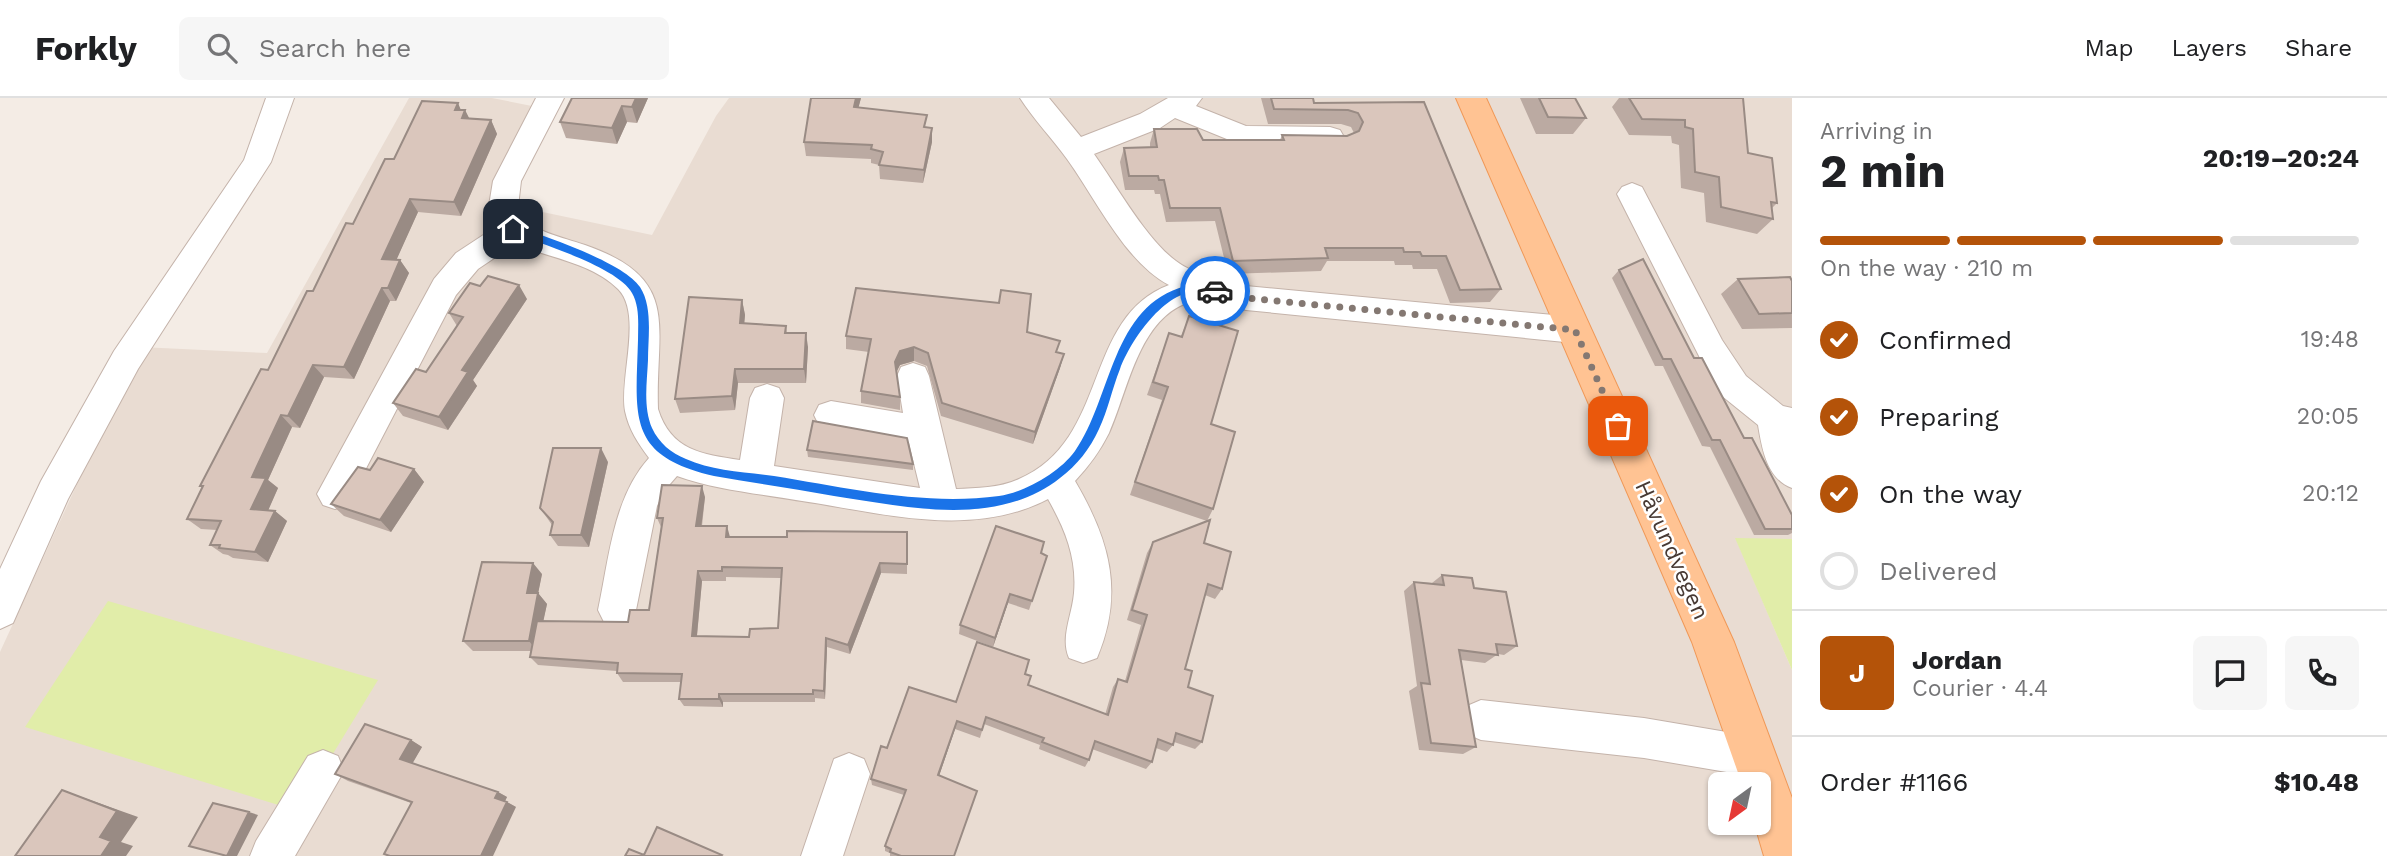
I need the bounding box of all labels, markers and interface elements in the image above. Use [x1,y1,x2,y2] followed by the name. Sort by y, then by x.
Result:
[179,17,669,80] search box
[35,29,137,68] text: Forkly
[203,29,241,67] icon: search
[259,33,411,63] text: Search here
[2085,34,2133,62] text: Map
[2171,34,2247,62] text: Layers
[2285,34,2352,62] text: Share
[1820,118,1933,145] text: Arriving in
[2203,143,2359,173] text: 20:19–20:24
[1820,144,1946,198] text: 2 min
[483,199,543,259] pin
[494,210,532,248] icon: home
[1820,255,2033,282] text: On the way · 210 m
[1180,256,1250,326] courier
[1196,272,1234,310] icon: car
[1820,321,1858,359] icon: check
[1879,325,2012,355] text: Confirmed
[2301,326,2359,353] text: 19:48
[1588,396,1648,456] pin
[1820,398,1858,436] icon: check
[1879,402,1999,432] text: Preparing
[2297,403,2359,430] text: 20:05
[1599,407,1637,445] icon: bag
[1820,475,1858,513] icon: check
[1629,476,1715,624] street label: Håvundvegen
[1879,479,2022,509] text: On the way
[2302,480,2359,507] text: 20:12
[1879,556,1998,586] text: Delivered
[2193,636,2267,710] button: chat
[2285,636,2359,710] button: phone
[1912,645,2002,675] text: Jordan
[1849,658,1865,688] text: J
[1912,675,2048,702] text: Courier · 4.4
[1820,767,1968,797] text: Order #1166
[2274,767,2359,797] text: $10.48
[1708,772,1771,835] north arrow
[1708,772,1771,835] map controls

